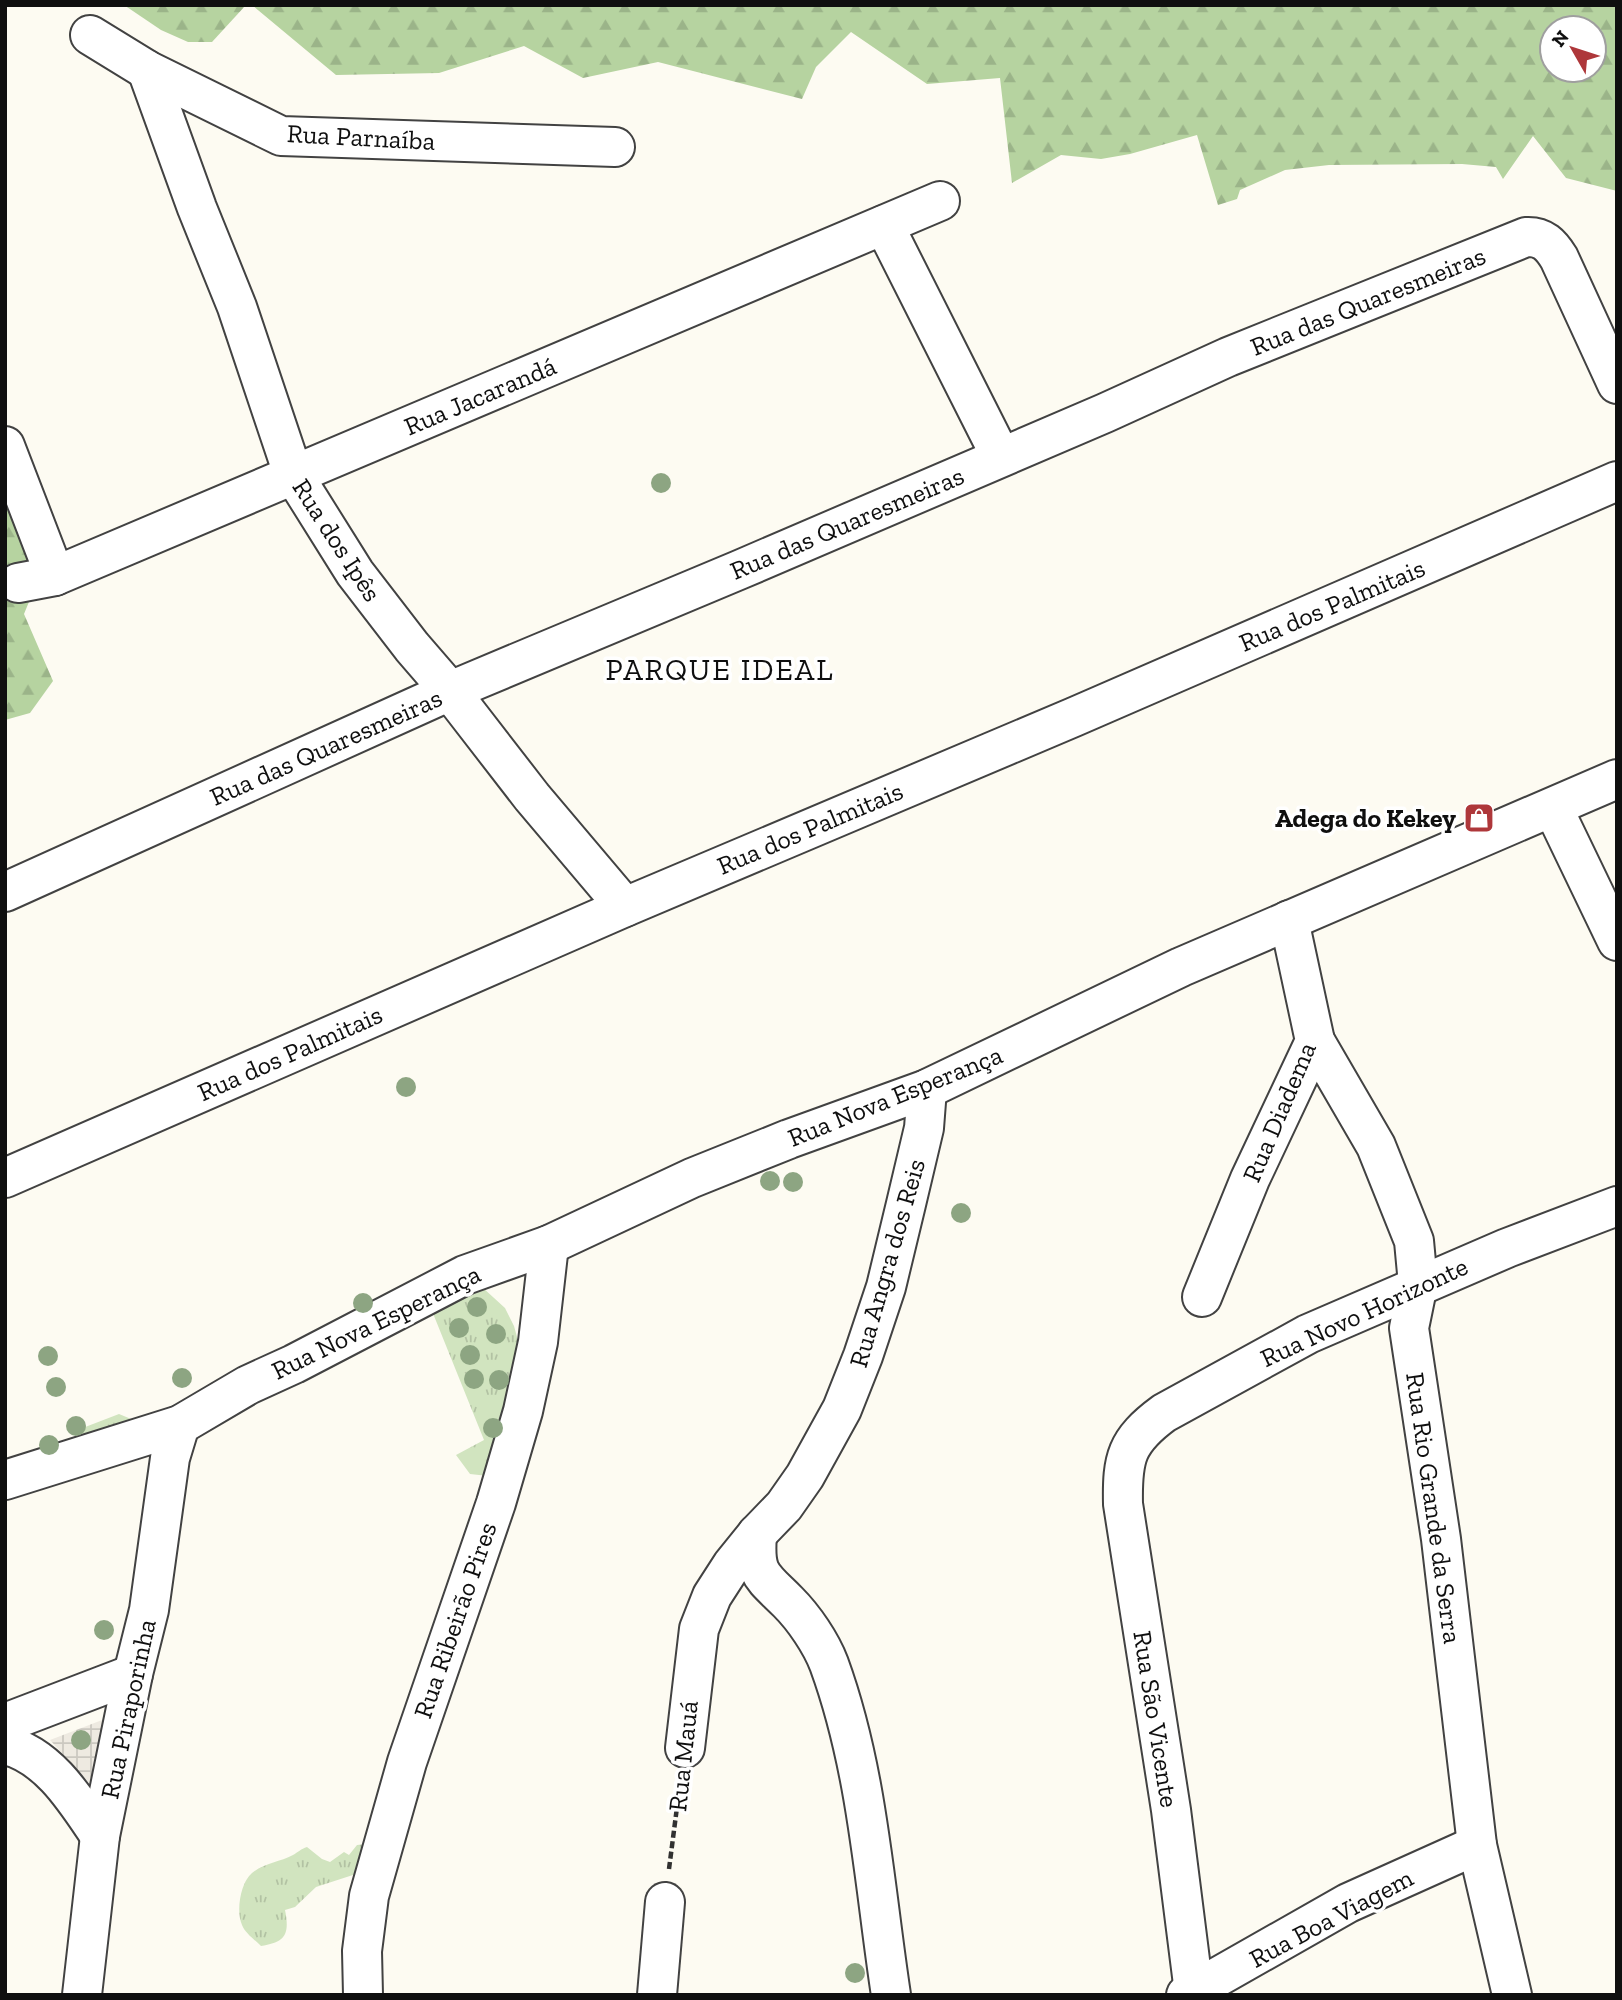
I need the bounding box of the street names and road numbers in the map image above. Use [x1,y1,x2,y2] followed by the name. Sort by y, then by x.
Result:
[286,117,436,157] street label: Rua Parnaíba
[1246,239,1490,363] street label: Rua das Quaresmeiras
[399,349,561,442] street label: Rua Jacarandá
[725,459,969,587] street label: Rua das Quaresmeiras
[286,473,388,607] street label: Rua dos Ipês
[1234,551,1430,659] street label: Rua dos Palmitais
[205,681,447,813] street label: Rua das Quaresmeiras
[712,774,908,882] street label: Rua dos Palmitais
[193,998,387,1108] street label: Rua dos Palmitais
[1235,1037,1323,1187] street label: Rua Diadema
[783,1038,1007,1154] street label: Rua Nova Esperança
[842,1155,932,1371] street label: Rua Angra dos Reis
[1255,1250,1473,1374] street label: Rua Novo Horizonte
[266,1257,486,1386] street label: Rua Nova Esperança
[1399,1370,1469,1646] street label: Rua Rio Grande da Serra
[406,1518,504,1722] street label: Rua Ribeirão Pires
[93,1616,163,1802] street label: Rua Piraporinha
[1126,1628,1186,1810] street label: Rua São Vicente
[661,1698,705,1813] street label: Rua Mauá
[1244,1861,1419,1975] street label: Rua Boa Viagem

